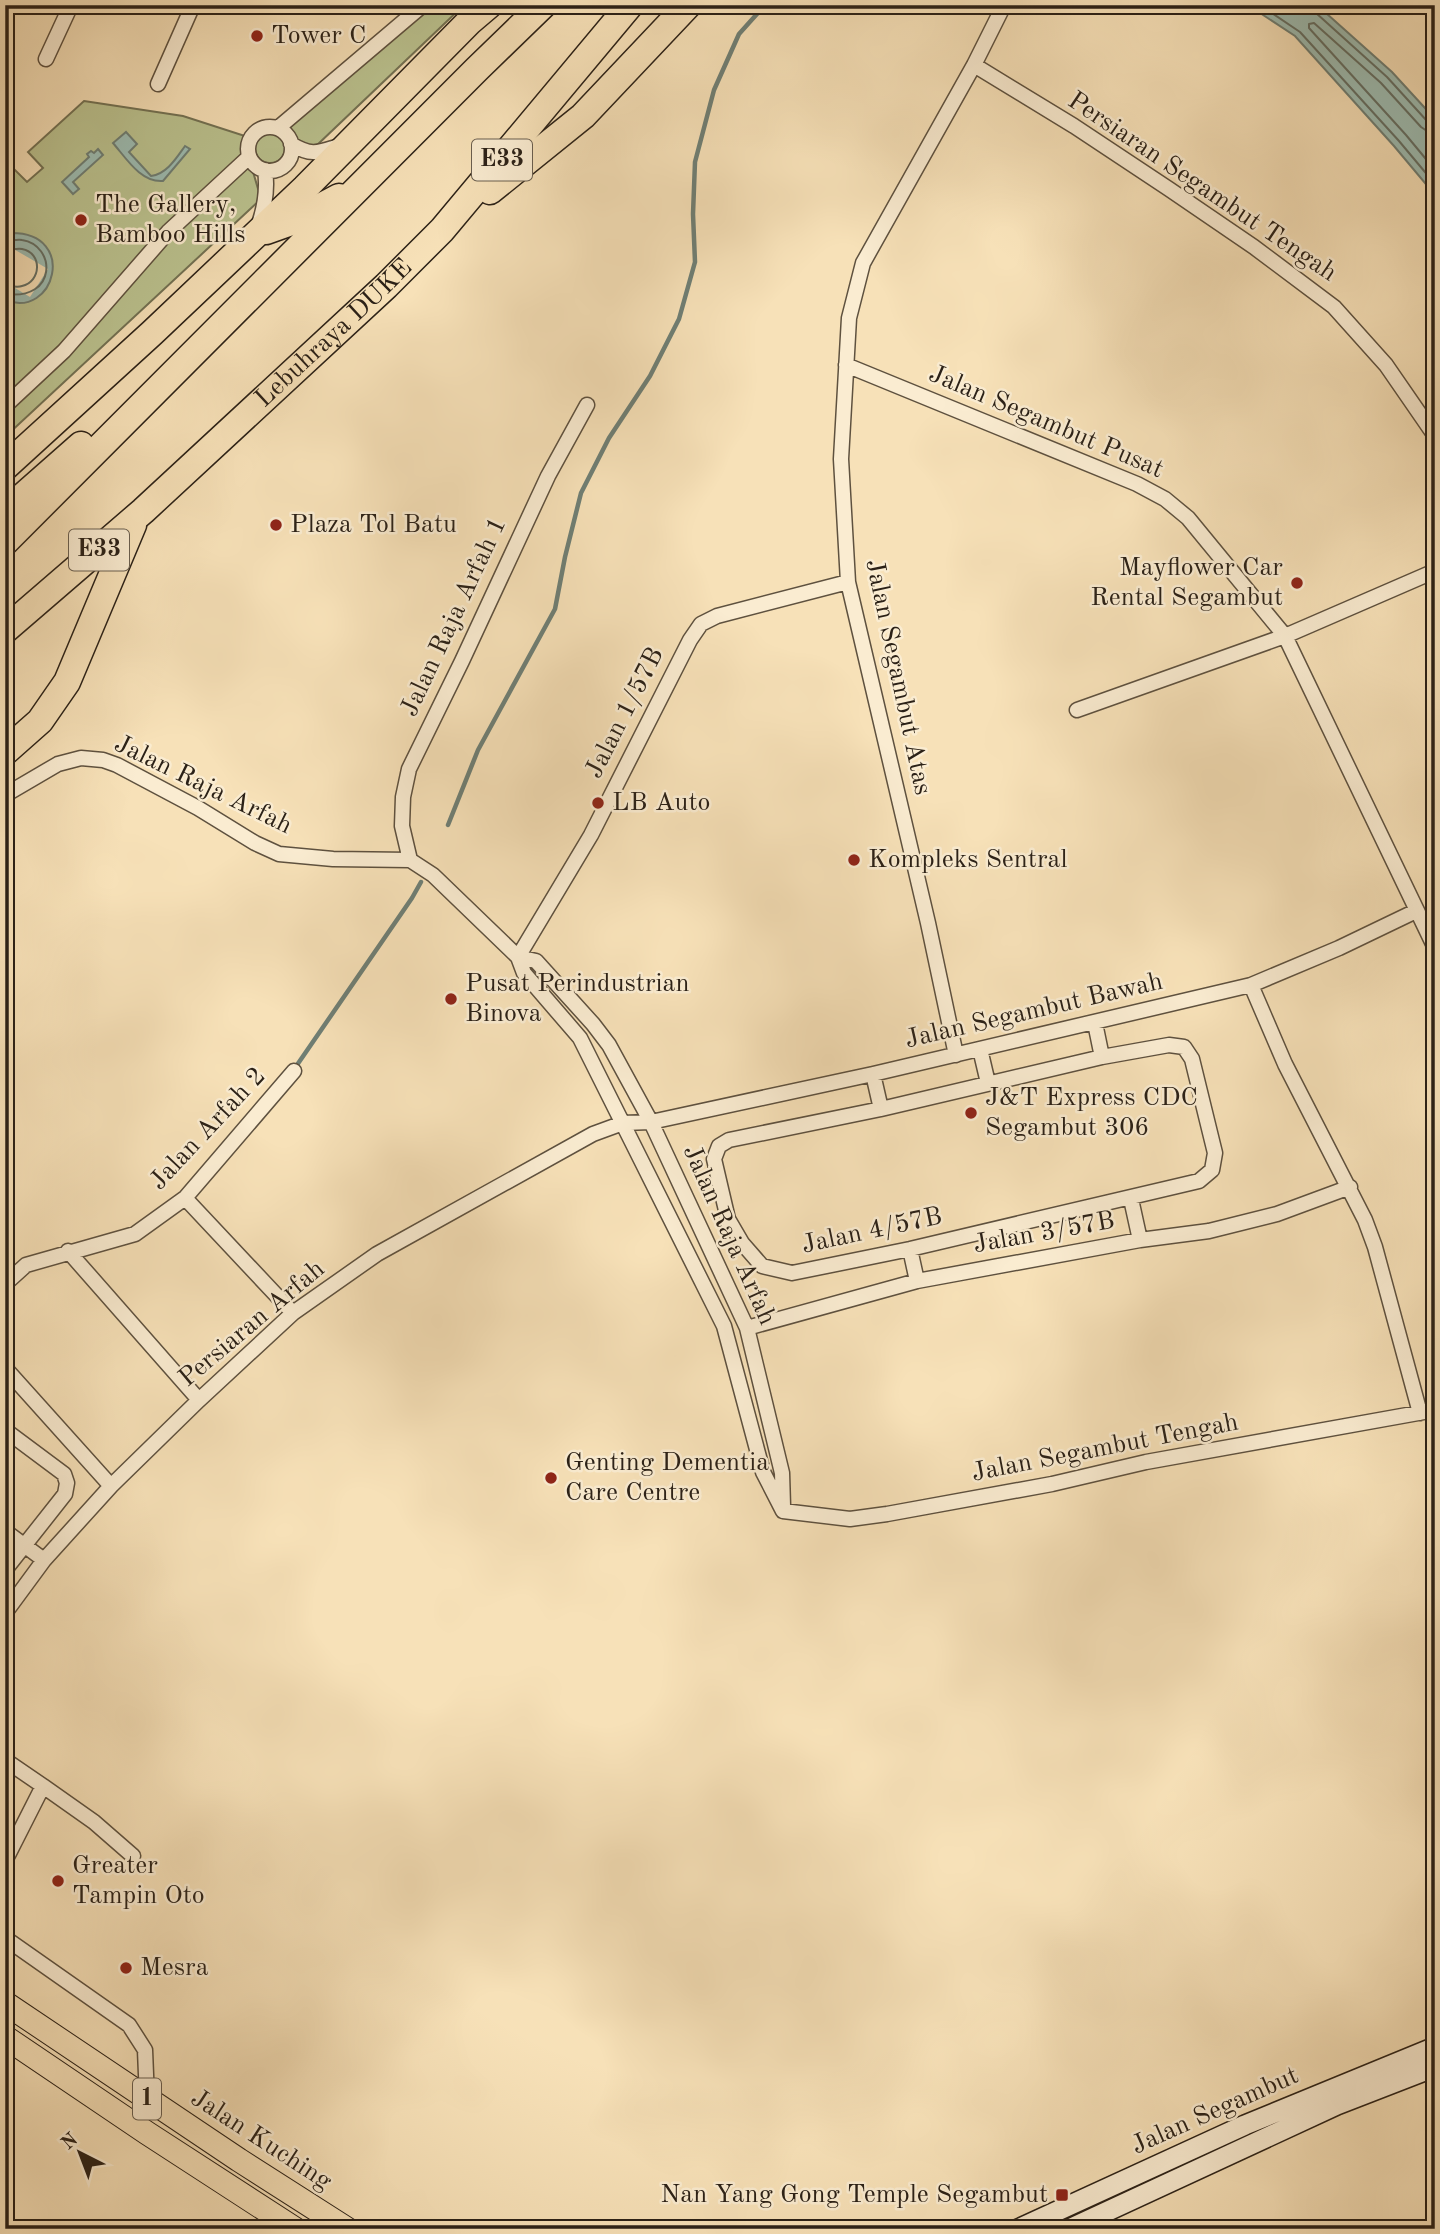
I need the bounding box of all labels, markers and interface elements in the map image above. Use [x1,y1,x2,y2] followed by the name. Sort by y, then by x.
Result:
[271,23,367,49] place label: Tower C
[249,28,265,44] marker: Tower C
[1063,87,1341,287] street label: Persiaran Segambut Tengah
[472,140,532,180] road number: E33
[95,192,246,248] place label: The Gallery, Bamboo Hills
[73,212,89,228] marker: The Gallery, Bamboo Hills
[251,254,418,413] street label: Lebuhraya DUKE
[925,361,1167,483] street label: Jalan Segambut Pusat
[290,512,457,538] place label: Plaza Tol Batu
[396,513,512,721] street label: Jalan Raja Arfah 1
[268,517,284,533] marker: Plaza Tol Batu
[69,530,129,570] road number: E33
[1090,555,1283,611] place label: Mayflower Car Rental Segambut
[860,557,936,797] street label: Jalan Segambut Atas
[1289,575,1305,591] marker: Mayflower Car Rental Segambut
[581,643,669,783] street label: Jalan 1/57B
[110,731,296,839] street label: Jalan Raja Arfah
[612,790,710,816] place label: LB Auto
[590,795,606,811] marker: LB Auto
[868,847,1067,873] place label: Kompleks Sentral
[846,852,862,868] marker: Kompleks Sentral
[903,969,1165,1053] street label: Jalan Segambut Bawah
[465,971,689,1027] place label: Pusat Perindustrian Binova
[443,991,459,1007] marker: Pusat Perindustrian Binova
[145,1063,271,1195] street label: Jalan Arfah 2
[985,1085,1198,1141] place label: J&T Express CDC Segambut 306
[963,1105,979,1121] marker: J&T Express CDC Segambut 306
[678,1141,780,1329] street label: Jalan Raja Arfah
[799,1203,945,1259] street label: Jalan 4/57B
[971,1208,1117,1258] street label: Jalan 3/57B
[174,1256,330,1392] street label: Persiaran Arfah
[969,1409,1241,1487] street label: Jalan Segambut Tengah
[565,1450,769,1506] place label: Genting Dementia Care Centre
[543,1470,559,1486] marker: Genting Dementia Care Centre
[72,1853,205,1909] place label: Greater Tampin Oto
[50,1873,66,1889] marker: Greater Tampin Oto
[140,1955,209,1981] place label: Mesra
[118,1960,134,1976] marker: Mesra
[1128,2063,1302,2159] street label: Jalan Segambut
[133,2078,161,2120] road number: 1
[186,2085,336,2195] street label: Jalan Kuching
[46,2118,116,2188] north arrow
[59,2130,82,2154] text: N
[660,2182,1048,2208] place label: Nan Yang Gong Temple Segambut
[1054,2187,1070,2203] marker: Nan Yang Gong Temple Segambut

